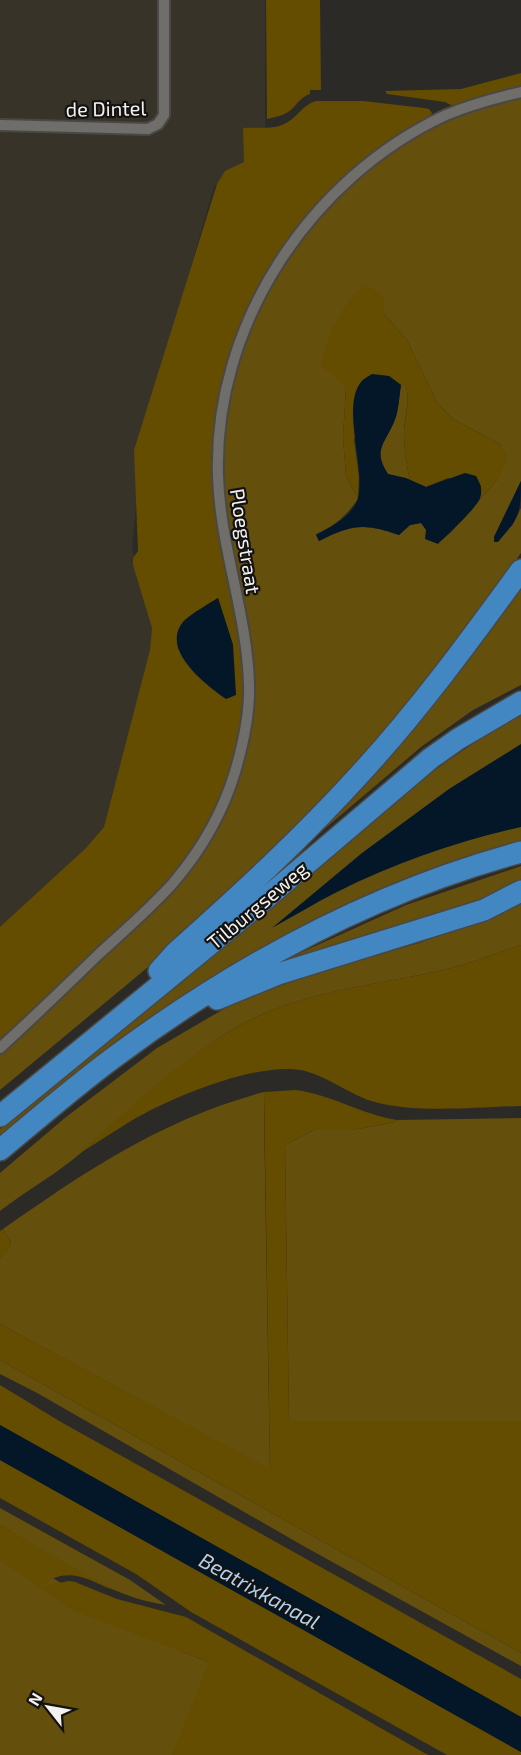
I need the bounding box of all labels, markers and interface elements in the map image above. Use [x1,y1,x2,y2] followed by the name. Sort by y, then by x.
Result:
[65,95,147,121] street label: de Dintel
[226,487,266,596] street label: Ploegstraat
[202,856,312,954] street label: Tilburgseweg
[195,1547,325,1633] water label: Beatrixkanaal
[18,1677,78,1737] north arrow
[24,1689,46,1709] text: N

